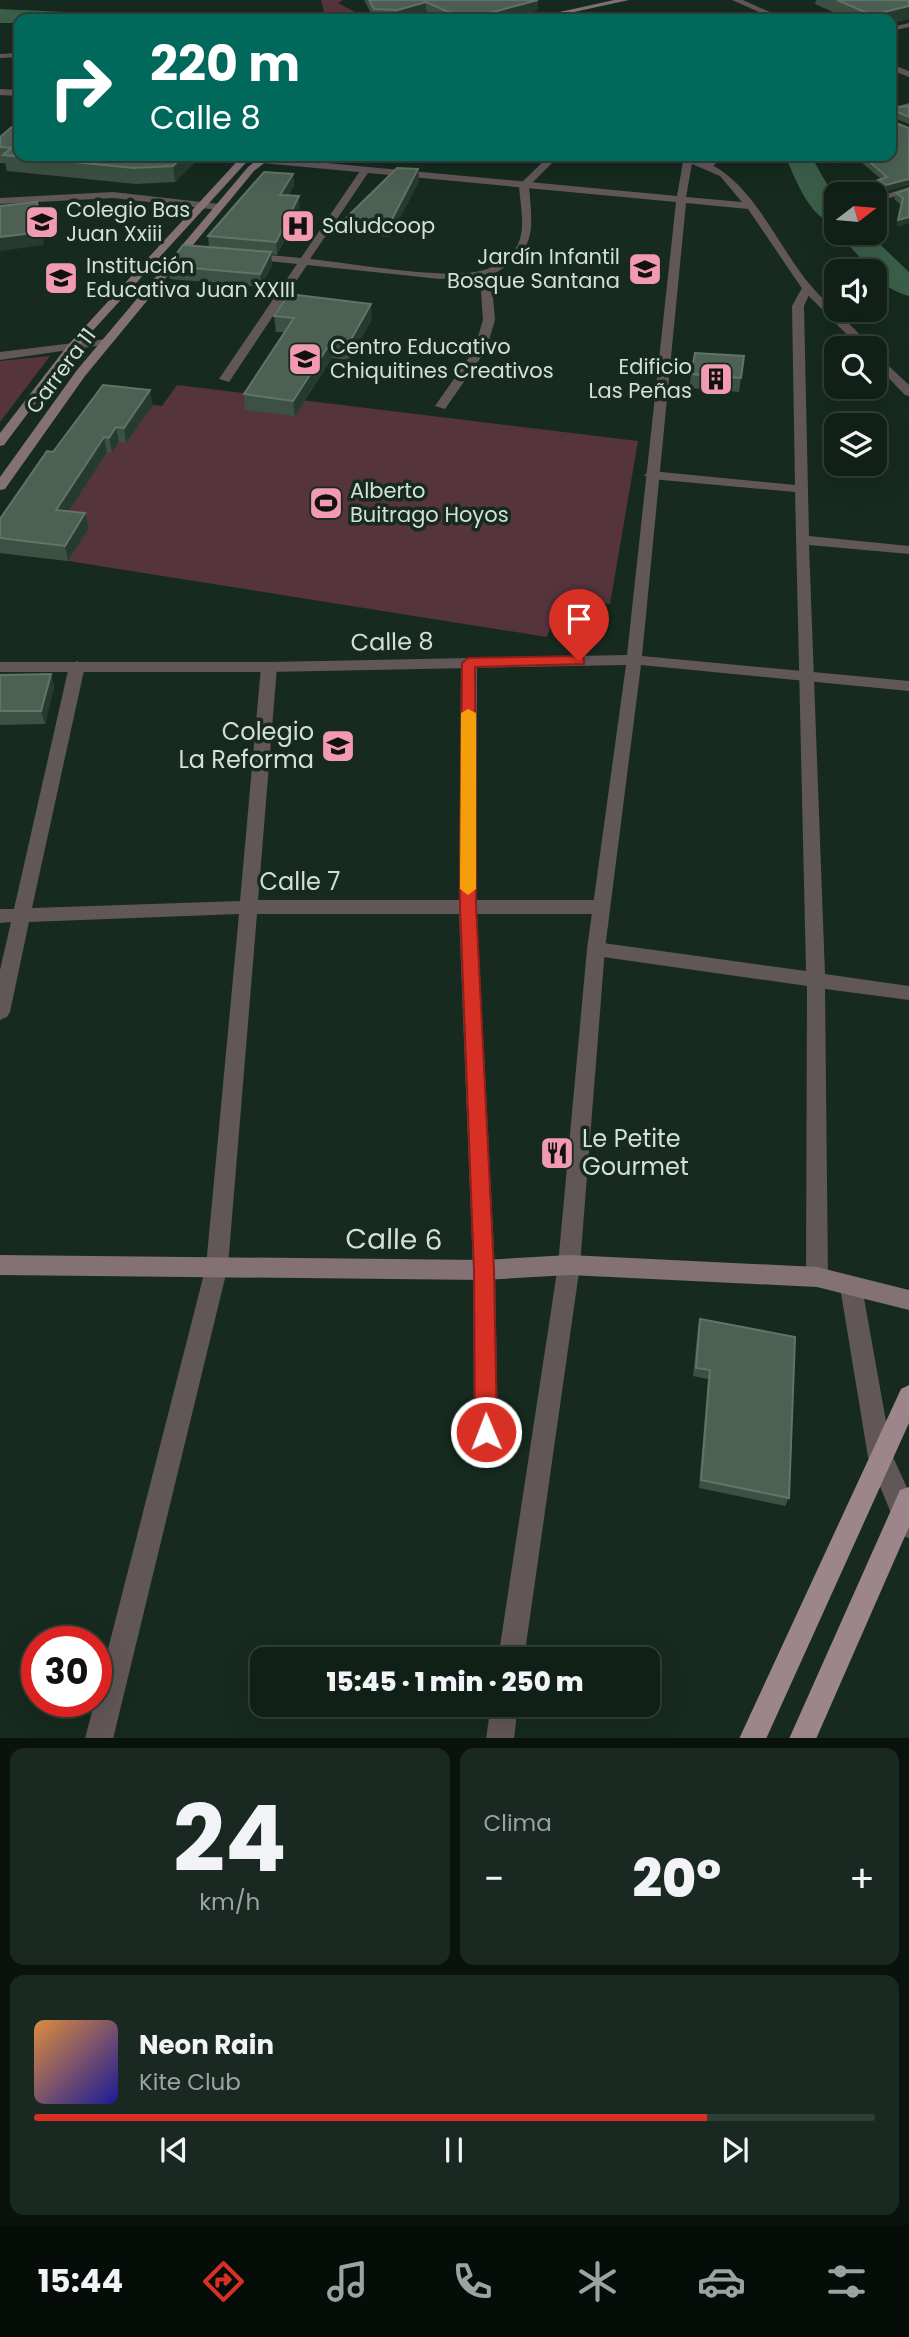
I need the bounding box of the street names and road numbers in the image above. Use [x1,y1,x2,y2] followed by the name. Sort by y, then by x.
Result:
[19,322,102,419] street label: Carrera 11
[350,624,434,659] street label: Calle 8
[260,865,340,898] street label: Calle 7
[345,1219,443,1260] street label: Calle 6

